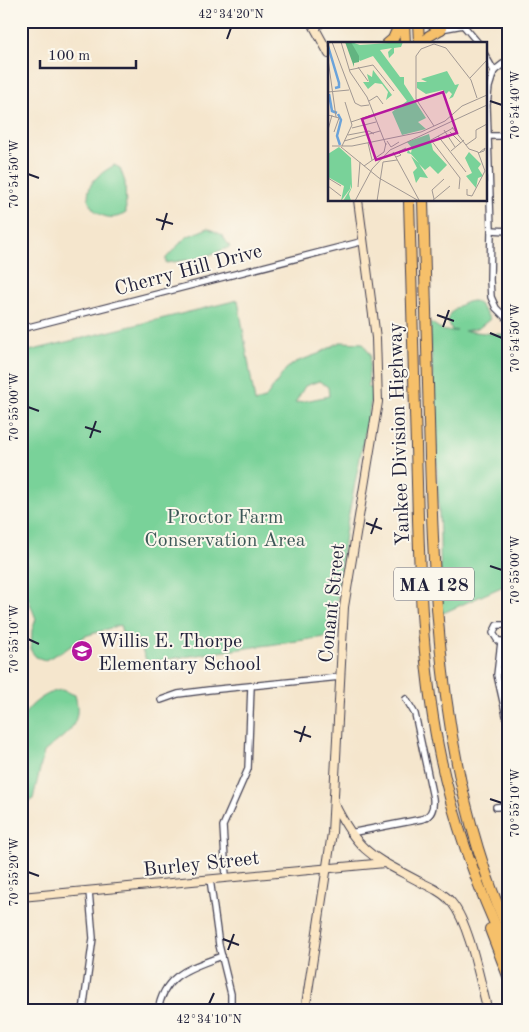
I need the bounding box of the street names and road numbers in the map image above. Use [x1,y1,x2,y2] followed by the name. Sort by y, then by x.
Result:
[113,242,264,300] street label: Cherry Hill Drive
[386,321,414,546] street label: Yankee Division Highway
[317,542,349,664] street label: Conant Street
[394,568,474,600] road number: MA 128
[142,849,260,881] street label: Burley Street

